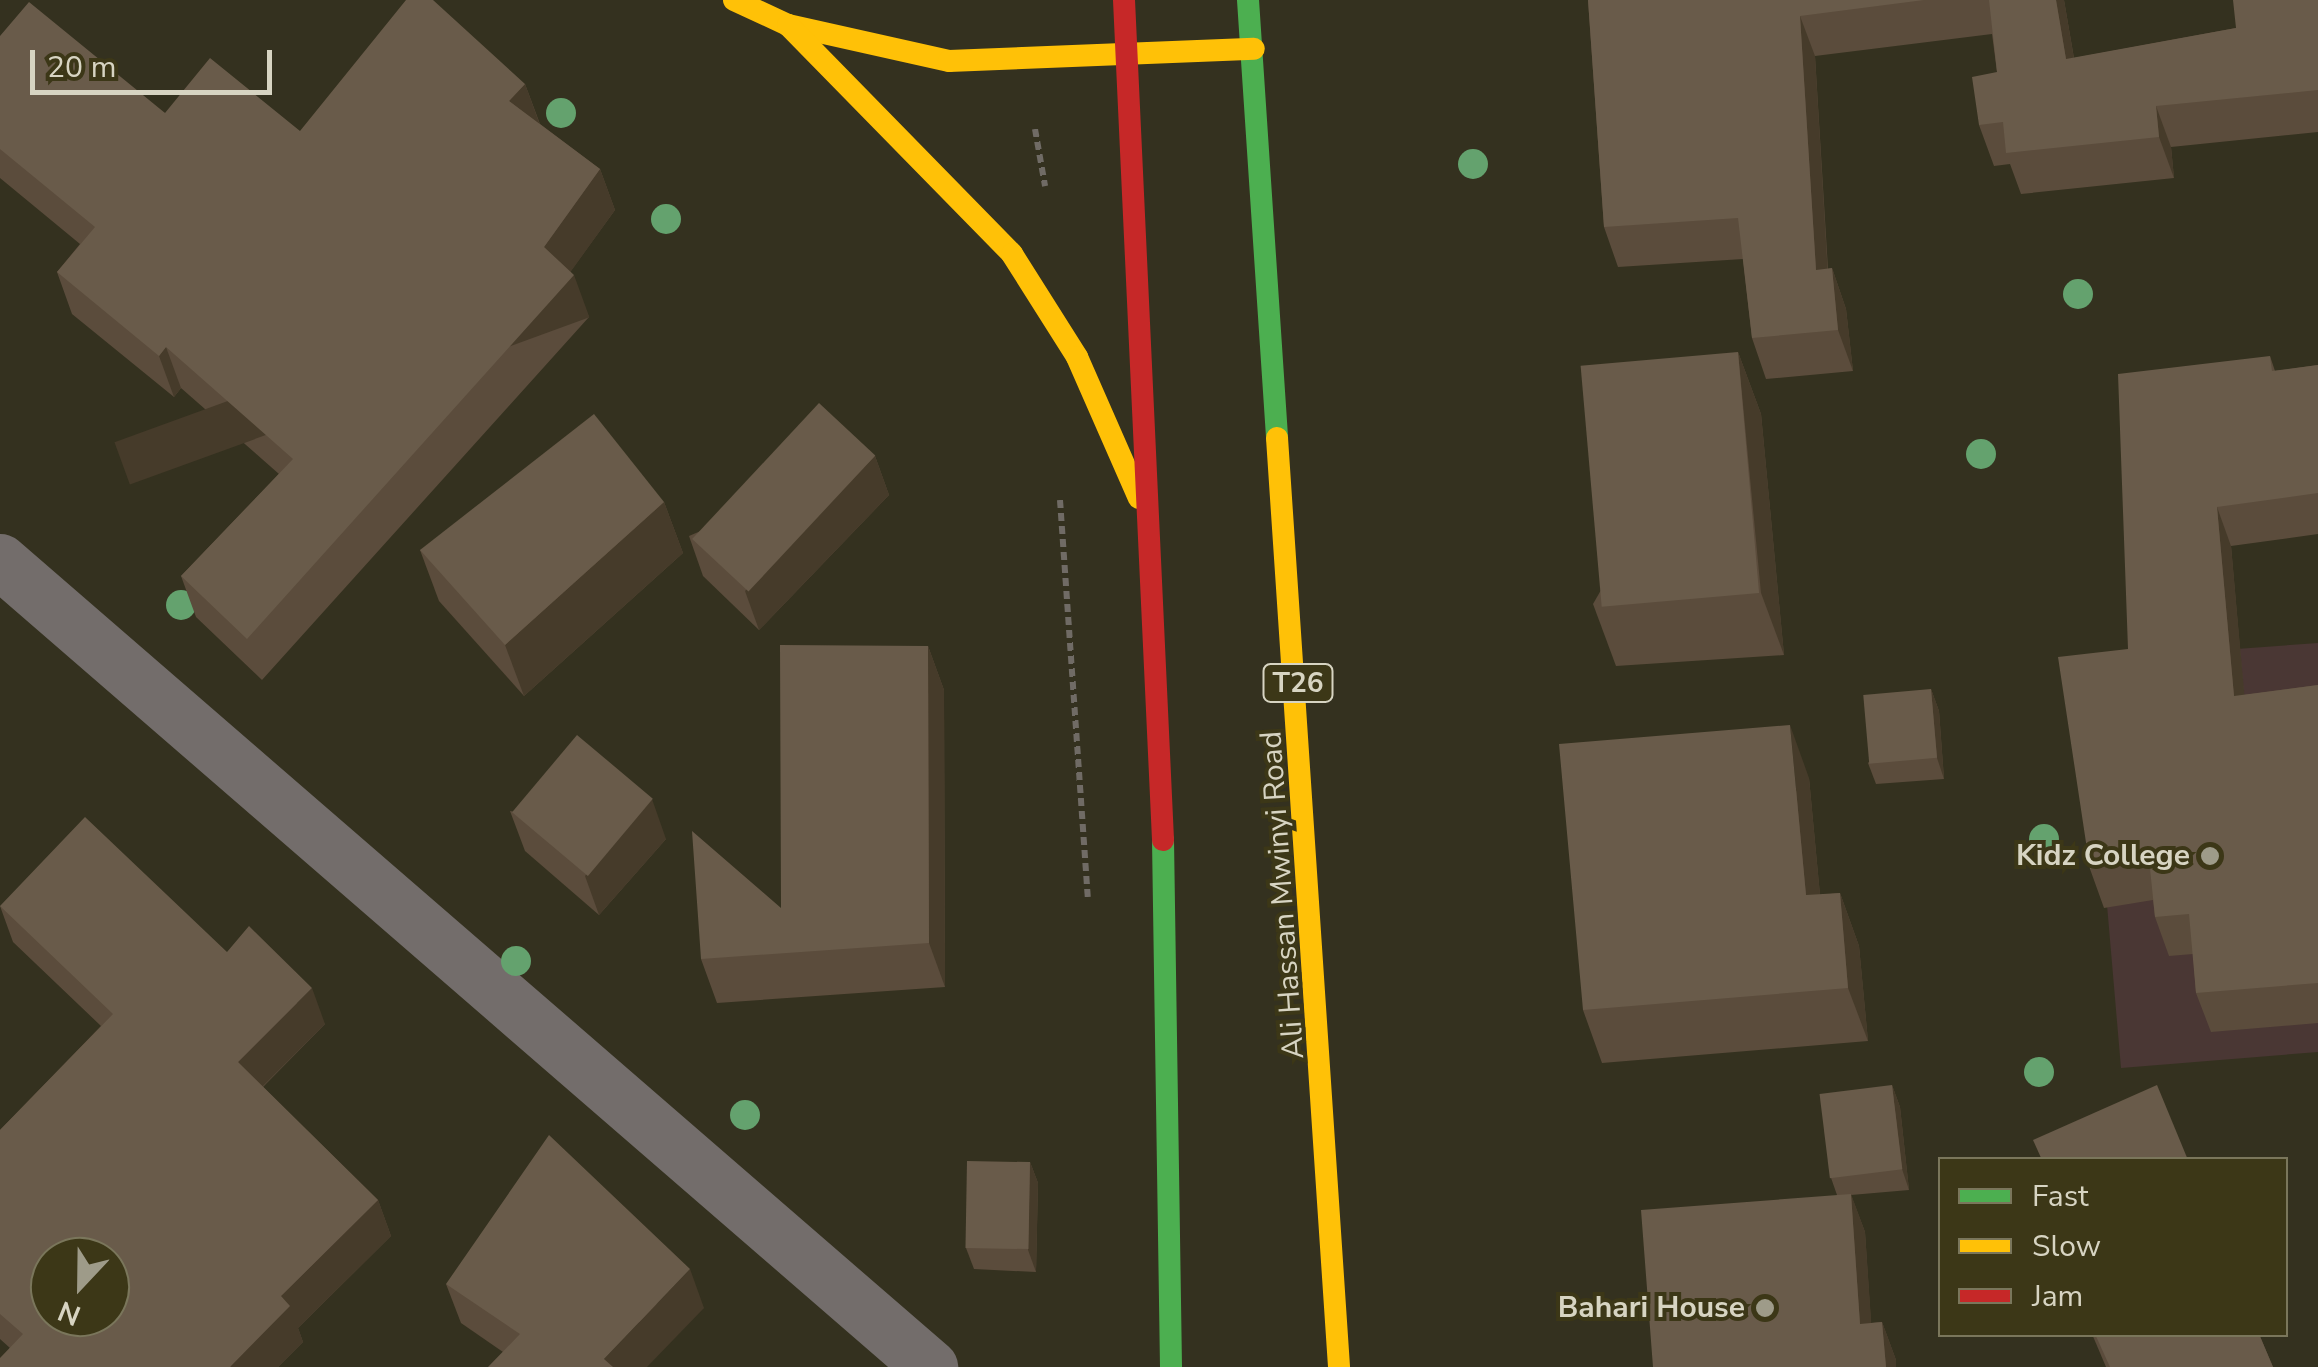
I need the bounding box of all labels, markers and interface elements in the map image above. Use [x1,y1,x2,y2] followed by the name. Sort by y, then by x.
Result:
[35,30,278,92] scale bar
[47,47,116,88] text: 20 m
[1260,660,1336,706] road number: T26
[1254,730,1312,1060] street label: Ali Hassan Mwinyi Road
[2016,838,2190,874] place label: Kidz College
[2199,845,2221,867] marker: Kidz College
[1938,1157,2288,1337] legend
[2032,1176,2089,1217] text: Fast
[2032,1226,2101,1267] text: Slow
[30,1237,130,1337] north arrow
[2032,1276,2083,1317] text: Jam
[1558,1290,1745,1326] place label: Bahari House
[53,1291,86,1335] text: N
[1754,1297,1776,1319] marker: Bahari House

